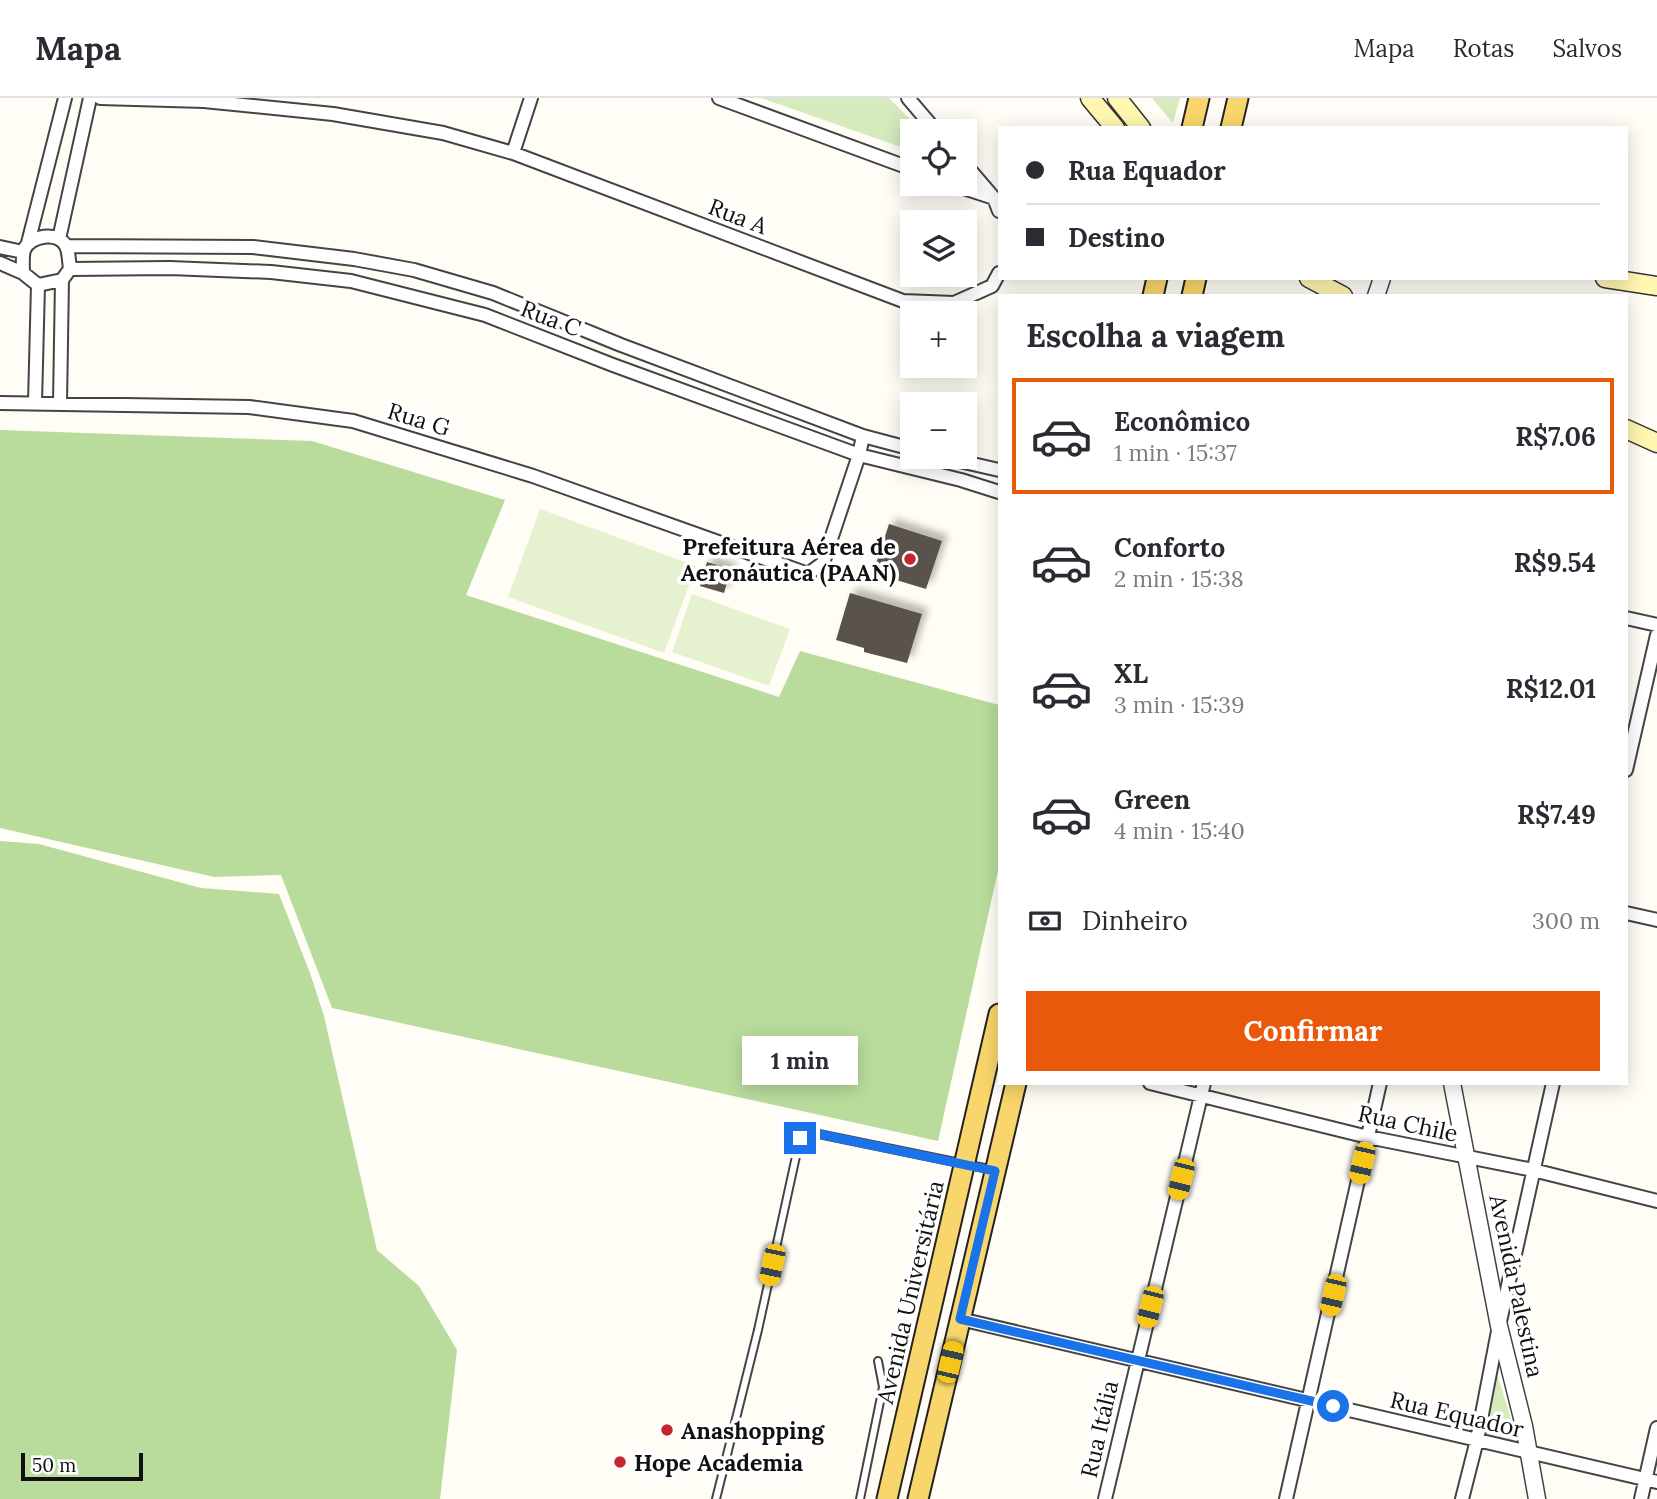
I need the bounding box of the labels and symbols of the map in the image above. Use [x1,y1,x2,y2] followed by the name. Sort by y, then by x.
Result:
[705,192,772,241] street label: Rua A
[517,293,585,343] street label: Rua C
[384,396,454,442] street label: Rua G
[681,532,896,588] place label: Prefeitura Aérea de Aeronáutica (PAAN)
[902,551,918,567] marker: Prefeitura Aérea de Aeronáutica (PAAN)
[742,1037,858,1086] callout: 1 min
[1356,1098,1460,1148] street label: Rua Chile
[784,1122,816,1154] route end
[1348,1140,1377,1186] car
[1166,1156,1197,1202] car
[870,1177,950,1407] street label: Avenida Universitária
[1483,1191,1551,1380] street label: Avenida Palestina
[758,1242,787,1288] car
[1319,1272,1348,1318] car
[1135,1284,1166,1330] car
[936,1339,965,1385] car
[1074,1377,1124,1480] street label: Rua Itália
[1387,1385,1527,1443] street label: Rua Equador
[1317,1390,1349,1422] route start
[681,1416,825,1445] place label: Anashopping
[659,1422,675,1438] marker: Anashopping
[634,1448,803,1477] place label: Hope Academia
[21,1450,144,1482] scale bar
[612,1454,628,1470] marker: Hope Academia

